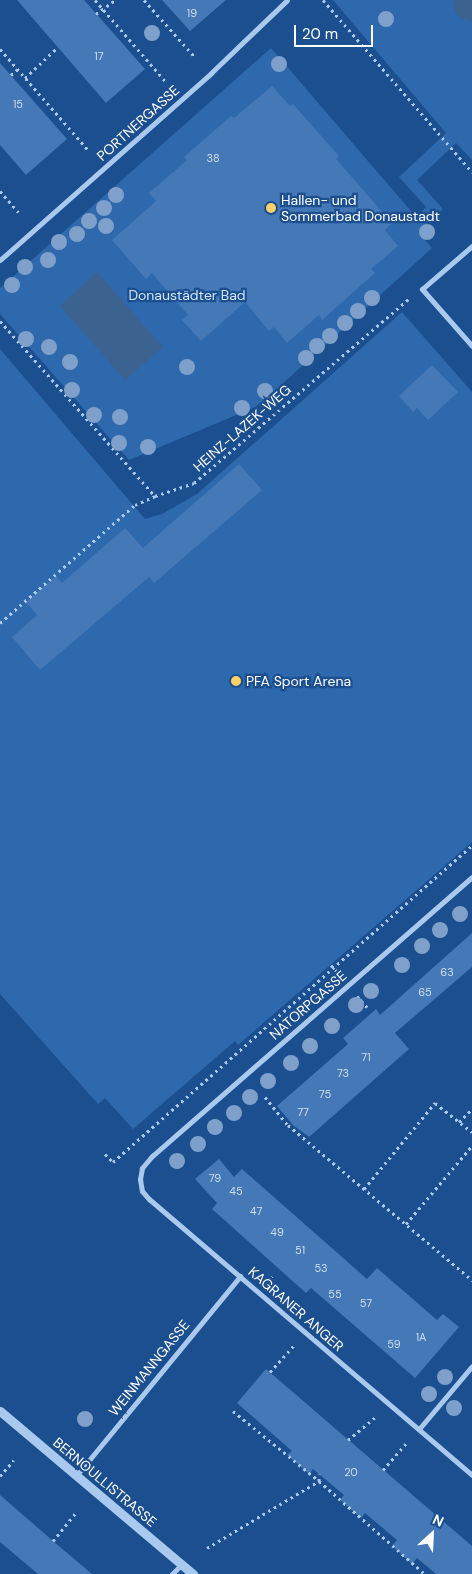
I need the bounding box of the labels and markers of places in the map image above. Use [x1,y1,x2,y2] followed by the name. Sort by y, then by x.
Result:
[281,192,440,224] place label: Hallen- und Sommerbad Donaustadt
[265,202,277,214] marker: Hallen- und Sommerbad Donaustadt
[246,673,351,689] place label: PFA Sport Arena
[230,675,242,687] marker: PFA Sport Arena

